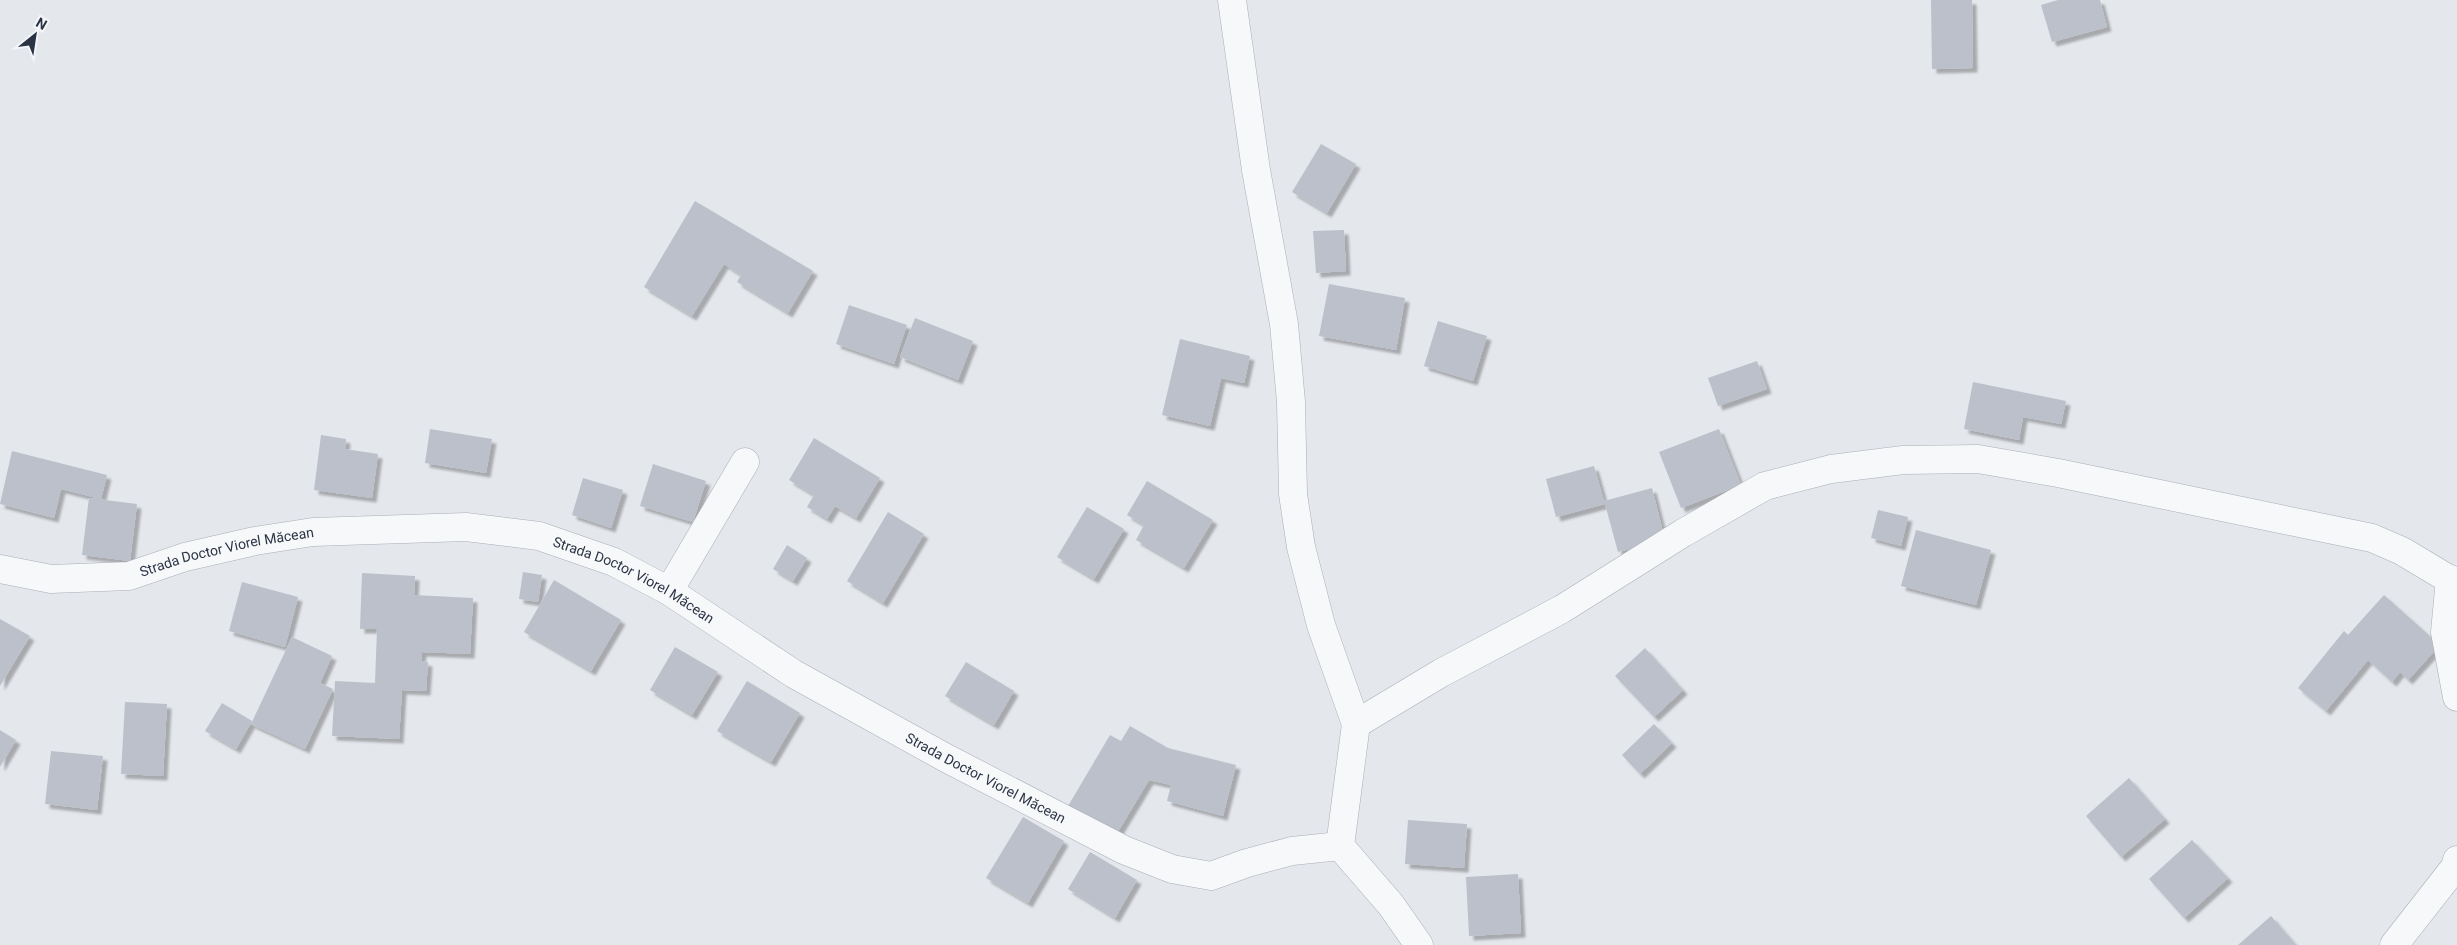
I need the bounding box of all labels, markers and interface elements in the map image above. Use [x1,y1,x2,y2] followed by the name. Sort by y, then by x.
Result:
[10,10,60,60] north arrow
[33,14,50,33] text: N
[138,524,315,580] street label: Strada Doctor Viorel Măcean
[551,534,717,627] street label: Strada Doctor Viorel Măcean
[903,729,1068,826] street label: Strada Doctor Viorel Măcean

